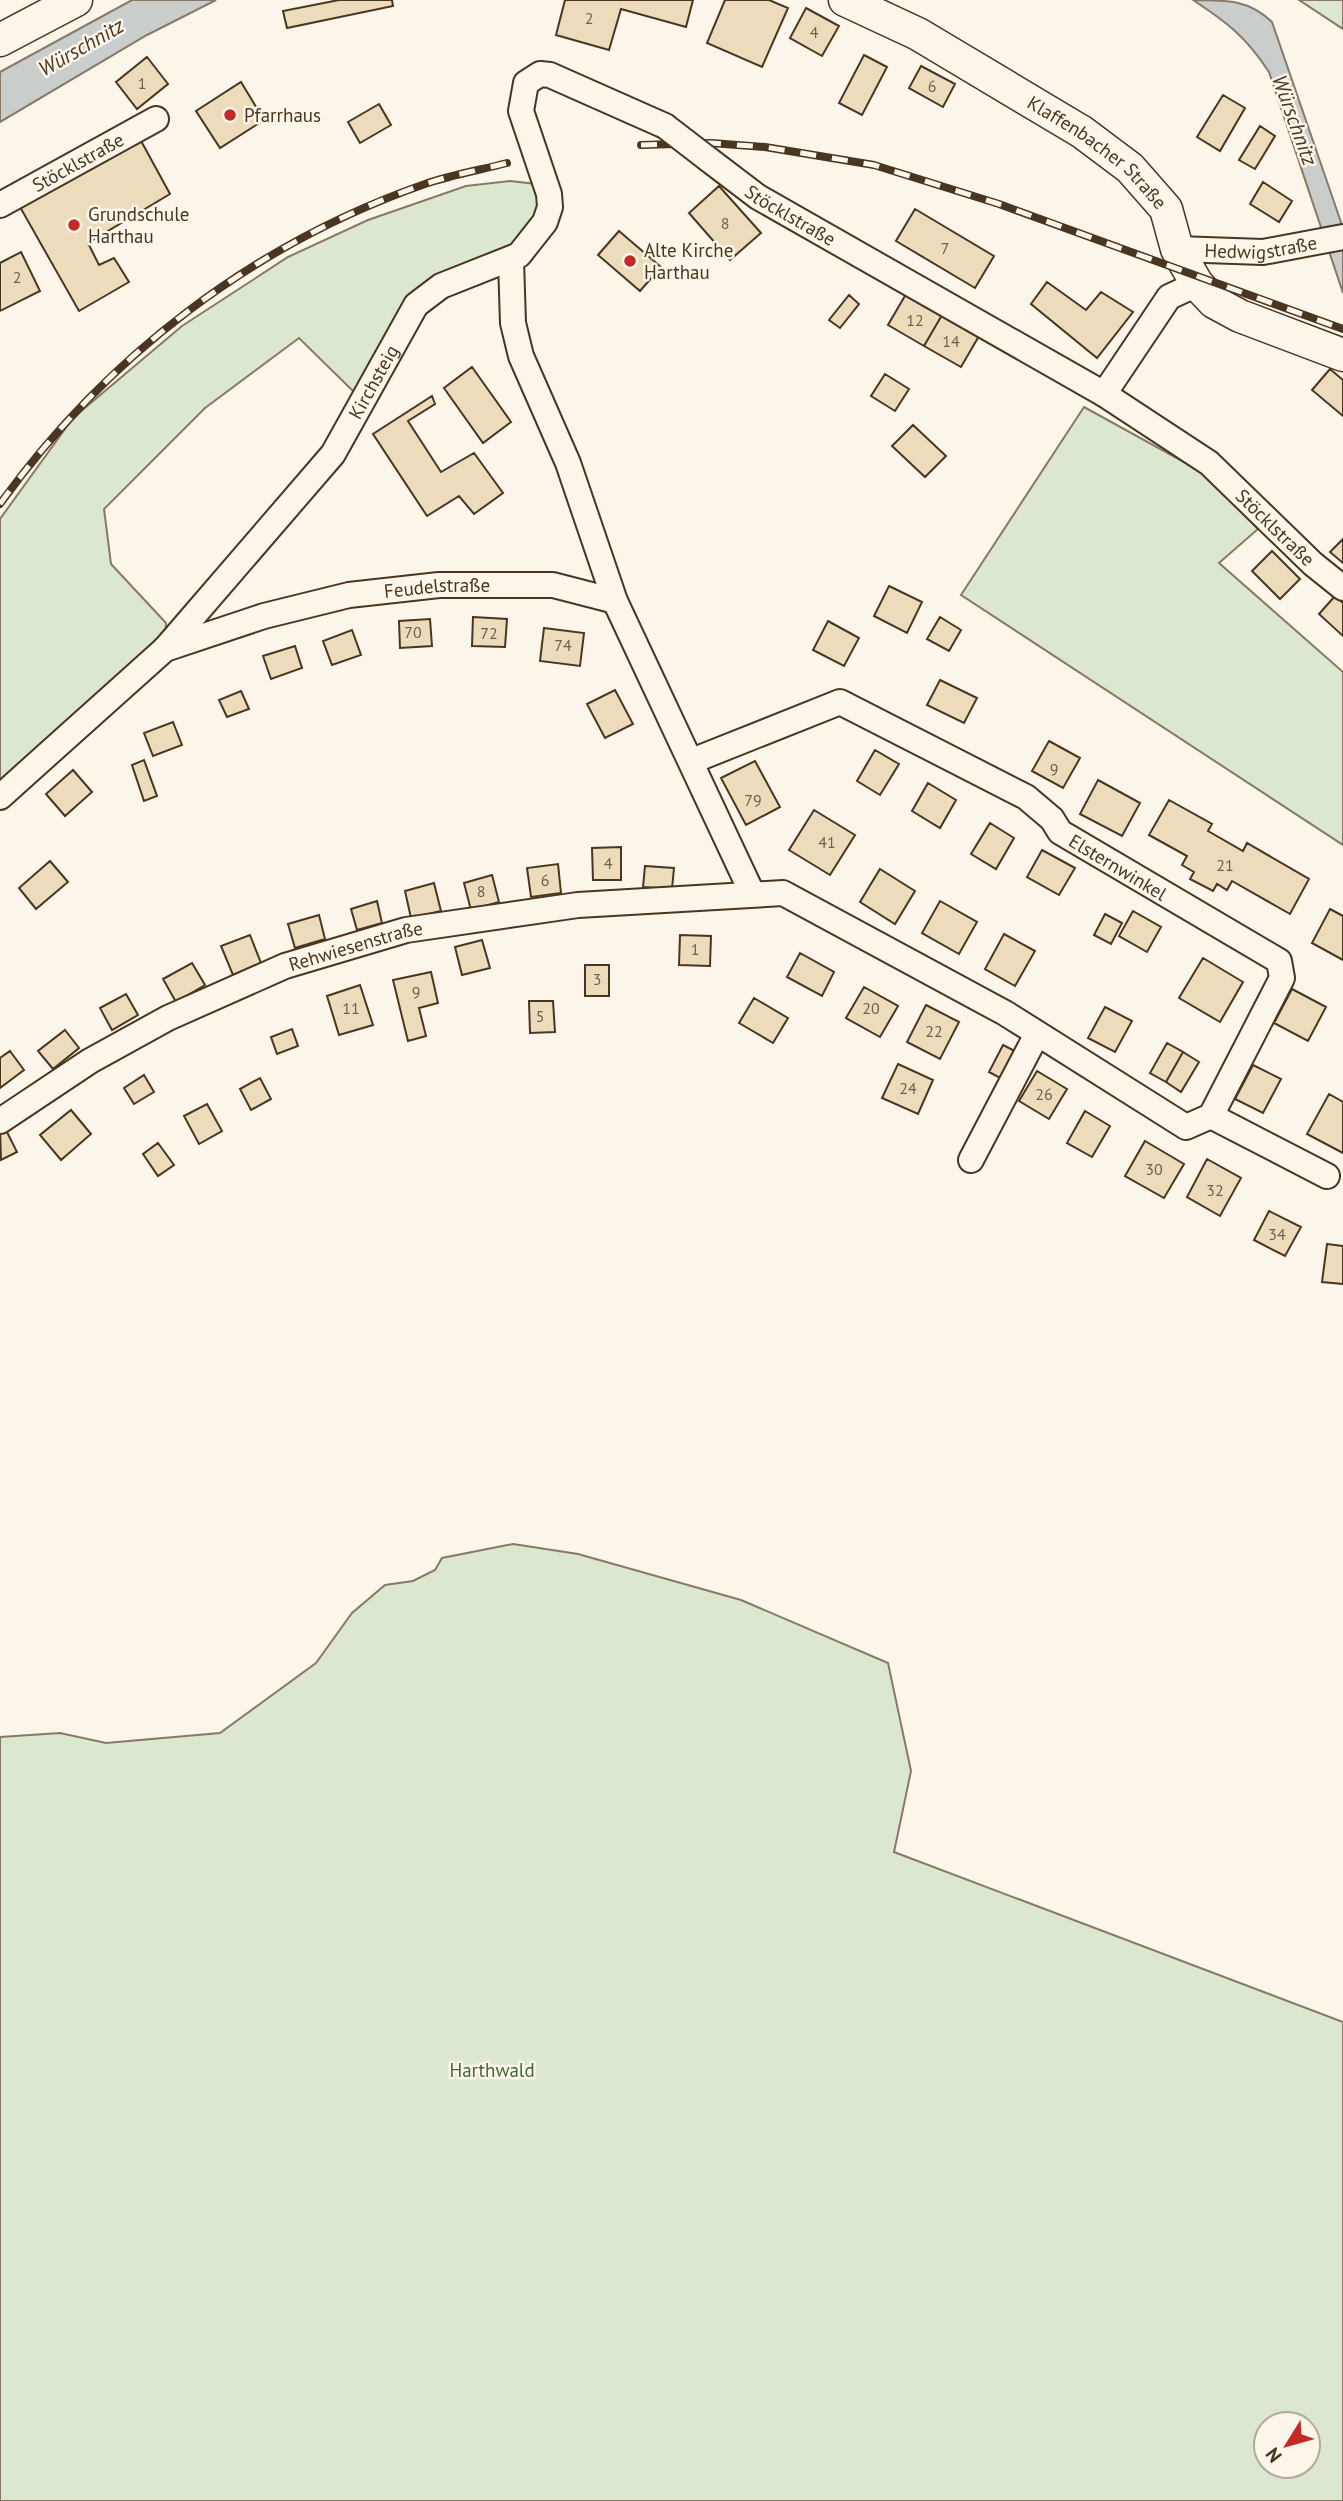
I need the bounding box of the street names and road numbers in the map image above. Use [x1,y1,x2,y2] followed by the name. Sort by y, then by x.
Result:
[1023,90,1172,214] street label: Klaffenbacher Straße
[28,127,128,197] street label: Stöcklstraße
[740,179,840,251] street label: Stöcklstraße
[1204,230,1319,264] street label: Hedwigstraße
[343,340,403,423] street label: Kirchsteig
[1231,484,1320,571] street label: Stöcklstraße
[383,573,490,603] street label: Feudelstraße
[1065,828,1172,906] street label: Elsternwinkel
[286,916,424,976] street label: Rehwiesenstraße

